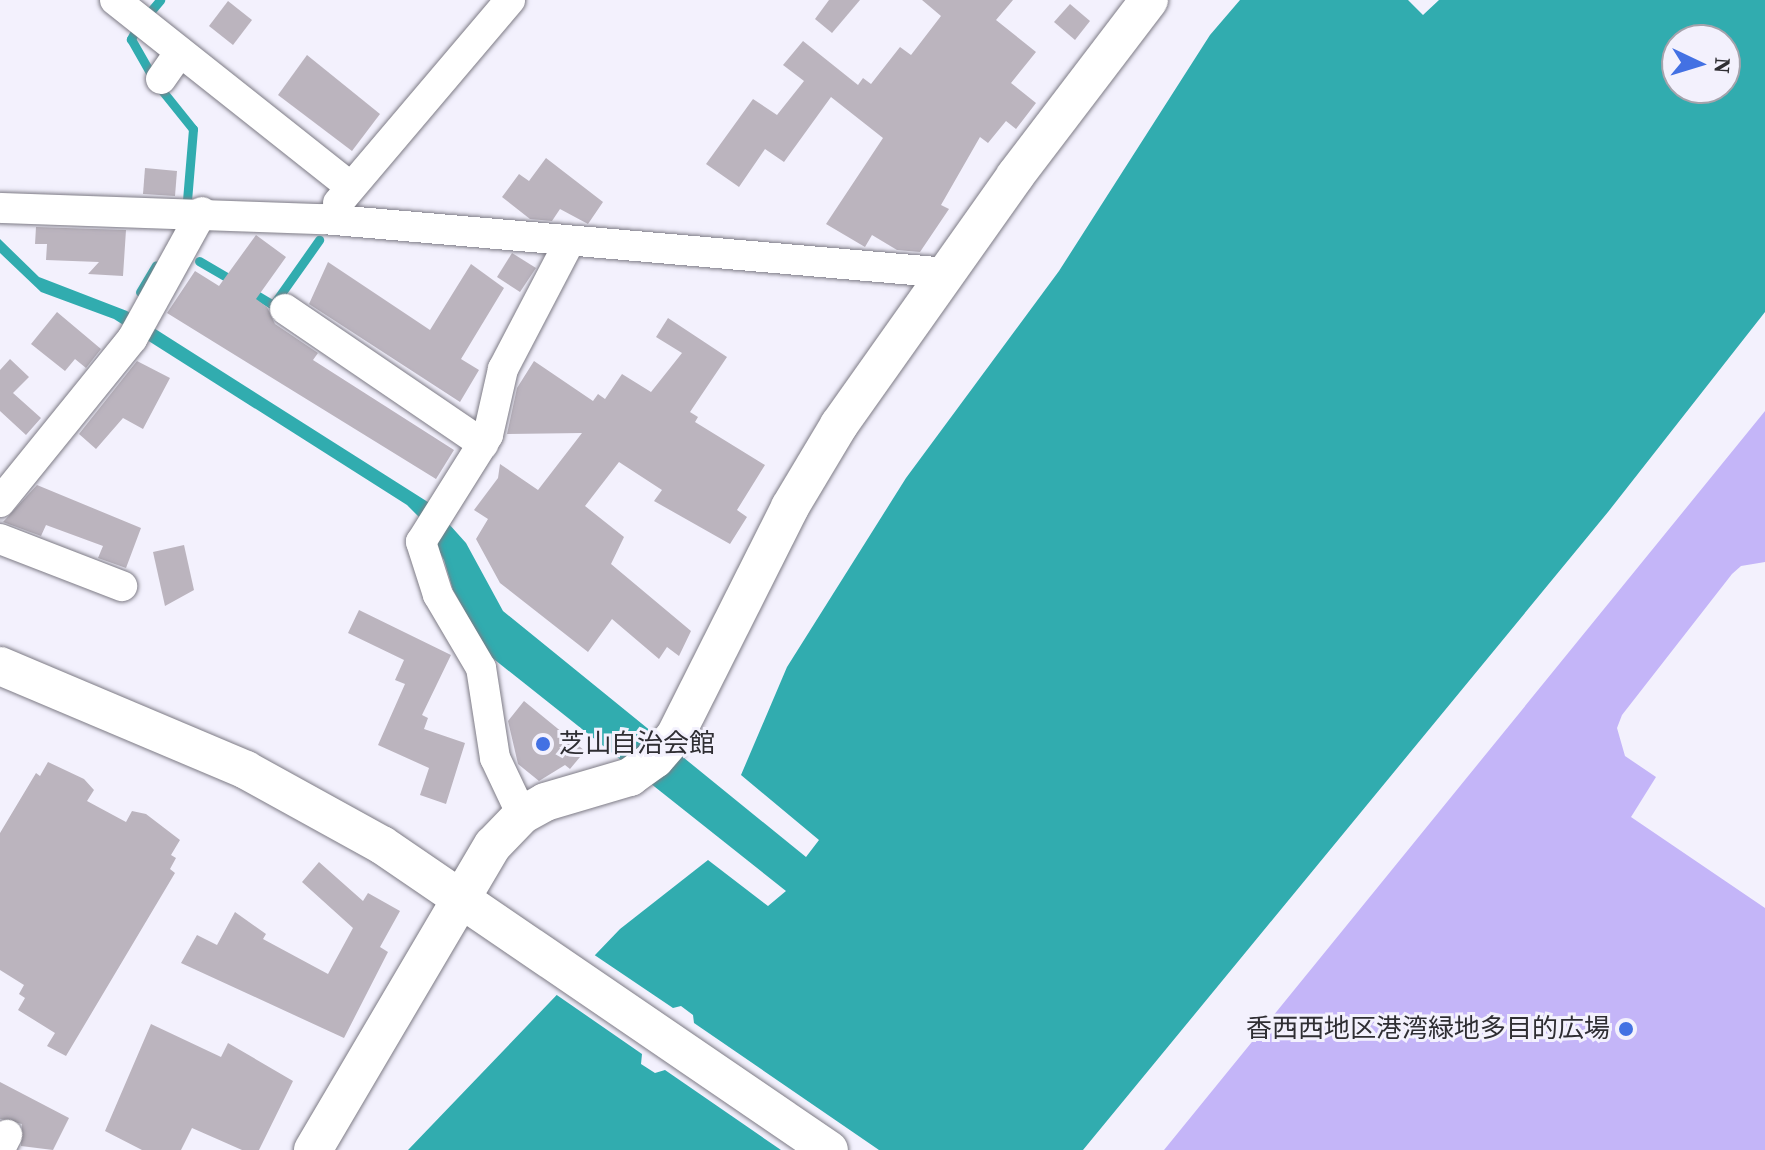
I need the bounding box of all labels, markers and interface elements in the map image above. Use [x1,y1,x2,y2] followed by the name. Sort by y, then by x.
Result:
[1661,24,1741,104] north arrow
[1707,56,1738,75] text: N
[559,728,715,760] place label: 芝山自治会館
[534,735,552,753] marker: 芝山自治会館
[1246,1013,1610,1045] place label: 香西西地区港湾緑地多目的広場
[1617,1020,1635,1038] marker: 香西西地区港湾緑地多目的広場

